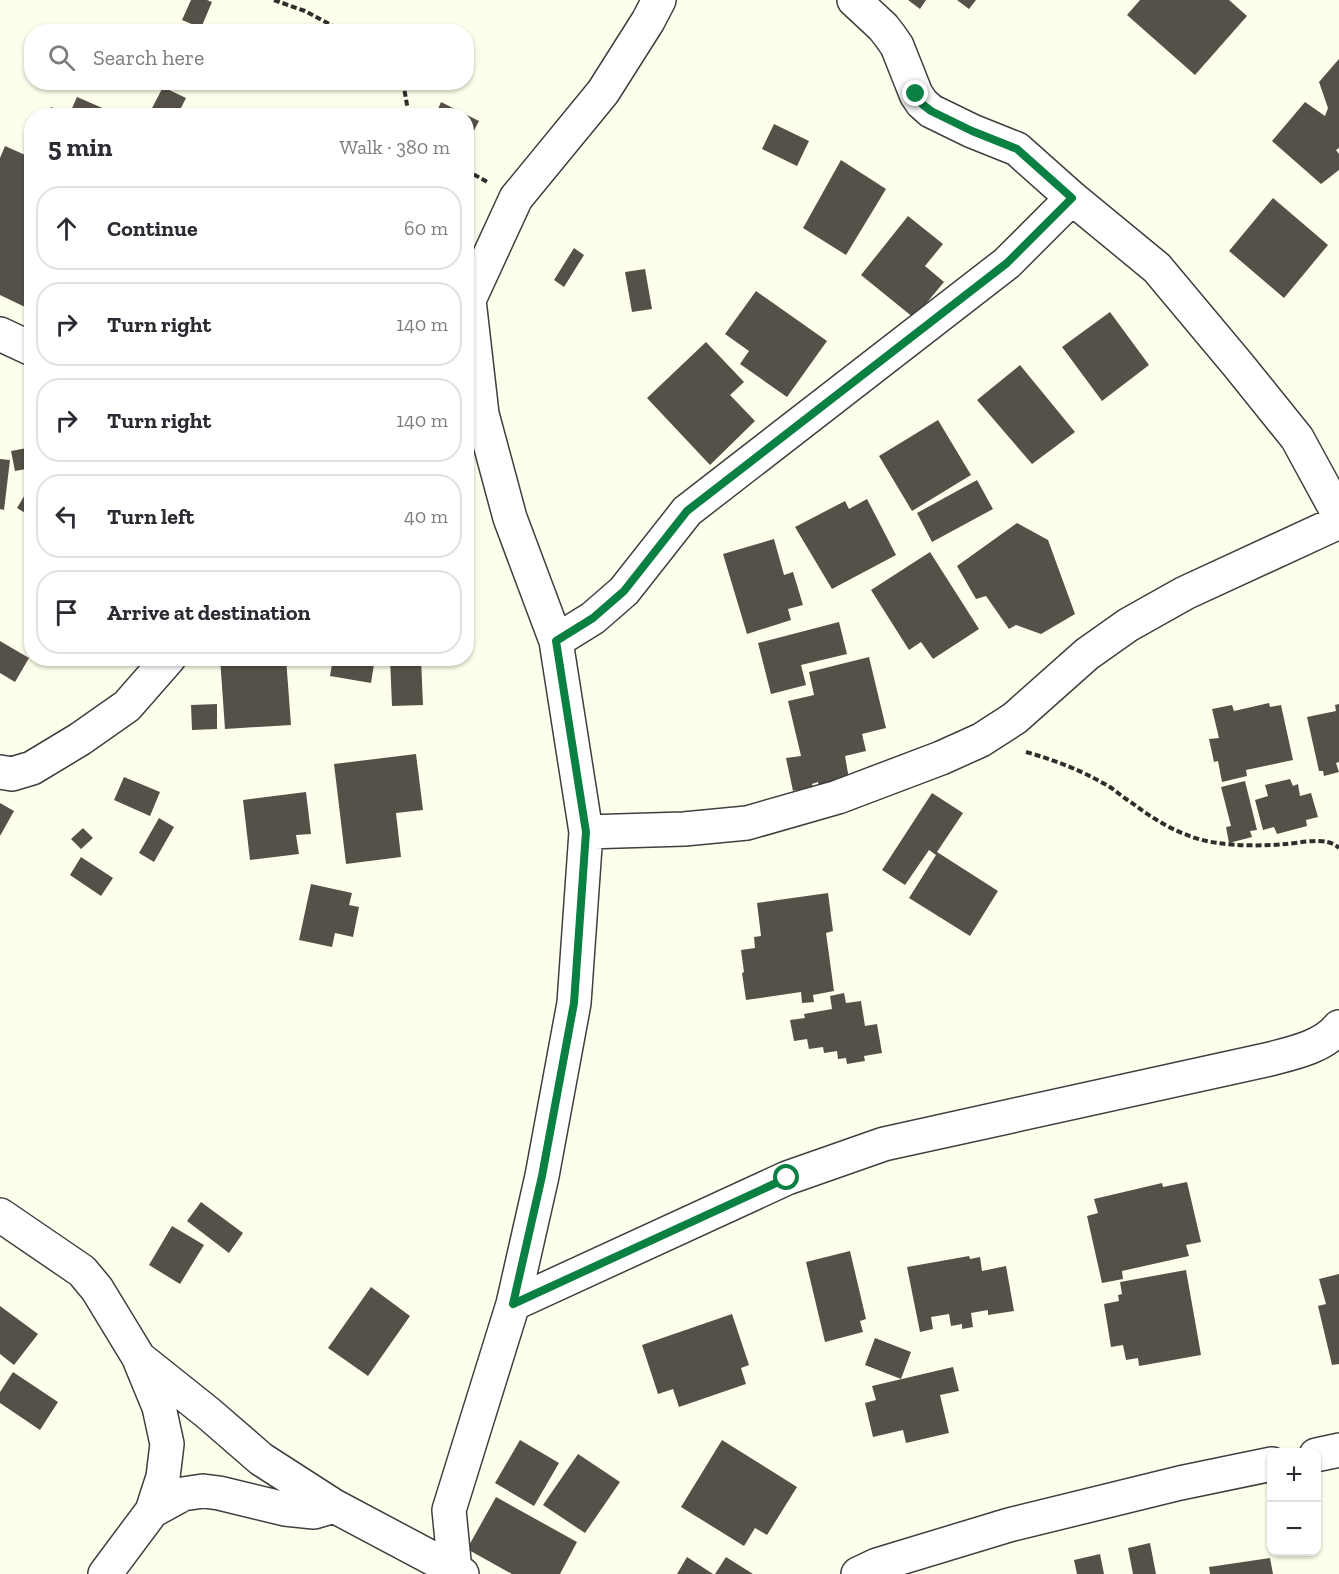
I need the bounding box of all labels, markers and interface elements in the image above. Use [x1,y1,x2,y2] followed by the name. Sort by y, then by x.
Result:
[24,24,474,90] search box
[45,41,78,74] icon: search
[93,44,204,71] text: Search here
[902,80,928,106] route end
[48,131,112,163] text: 5 min
[340,135,450,159] text: Walk · 380 m
[50,212,83,245] icon: ahead
[107,215,198,242] text: Continue
[404,216,448,240] text: 60 m
[50,308,83,341] icon: right
[107,311,211,338] text: Turn right
[396,312,448,336] text: 140 m
[50,404,83,437] icon: right
[107,407,211,434] text: Turn right
[396,408,448,432] text: 140 m
[50,500,83,533] icon: left
[107,503,194,530] text: Turn left
[404,504,448,528] text: 40 m
[50,596,83,629] icon: arrive
[107,599,310,626] text: Arrive at destination
[773,1164,799,1190] route start
[1267,1448,1321,1556] map controls
[1267,1448,1321,1502] button: +
[1267,1502,1321,1556] button: −

